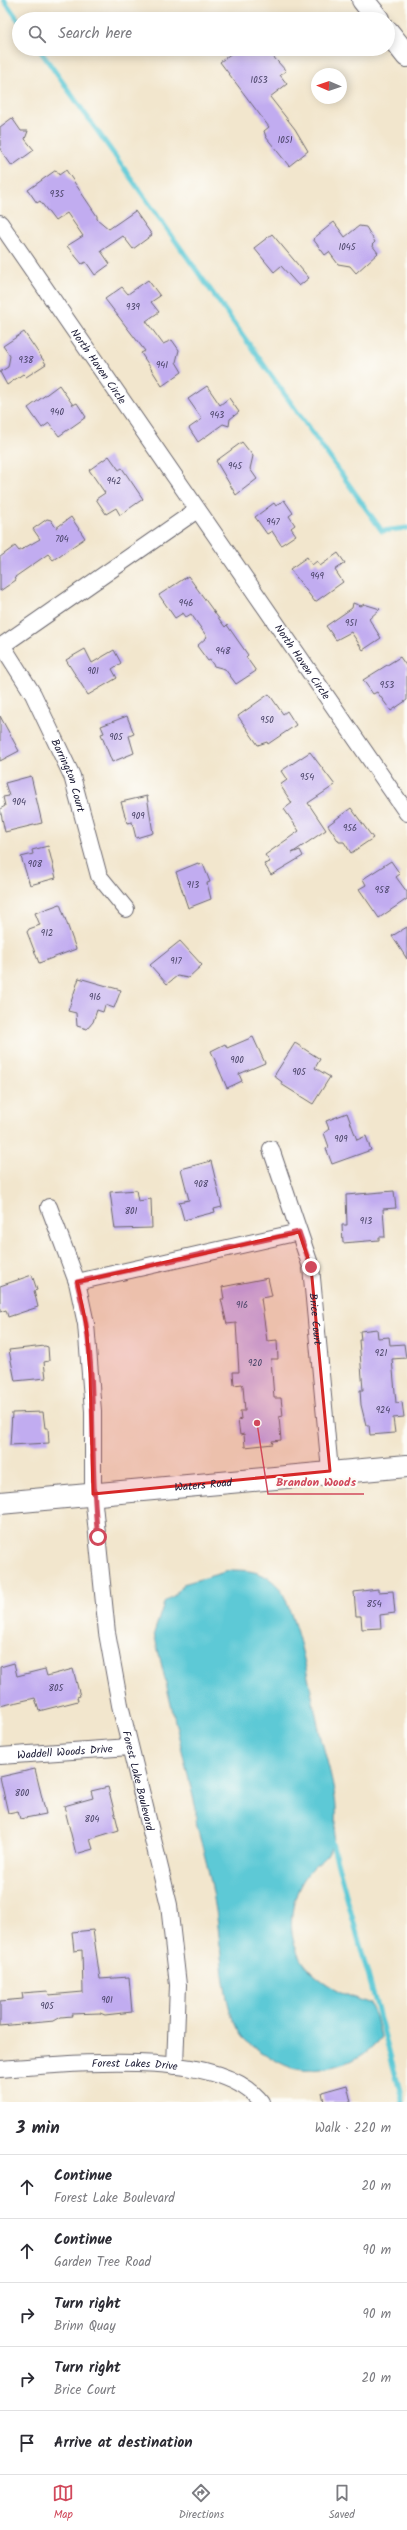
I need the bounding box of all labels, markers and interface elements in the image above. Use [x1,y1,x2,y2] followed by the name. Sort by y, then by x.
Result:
[12,12,395,56] search box
[58,22,132,46] text: Search here
[26,23,48,45] icon: search
[311,68,347,104] north arrow
[250,73,268,88] house number: 1053
[278,133,293,148] house number: 1051
[50,187,65,202] house number: 935
[338,240,357,255] house number: 1045
[126,300,141,315] house number: 939
[65,325,131,408] street label: North Haven Circle
[19,353,34,368] house number: 938
[156,358,168,373] house number: 941
[50,405,64,420] house number: 940
[210,408,224,423] house number: 943
[228,459,243,474] house number: 945
[107,474,121,489] house number: 942
[266,515,281,530] house number: 947
[55,532,69,547] house number: 704
[310,569,324,584] house number: 949
[179,596,193,611] house number: 946
[345,616,357,631] house number: 951
[269,621,334,704] street label: North Haven Circle
[216,644,231,659] house number: 948
[87,664,99,679] house number: 901
[380,678,394,693] house number: 953
[260,713,274,728] house number: 950
[109,730,124,745] house number: 905
[46,736,90,815] street label: Barrington Court
[300,770,314,785] house number: 954
[12,795,26,810] house number: 904
[131,809,145,824] house number: 909
[343,821,357,836] house number: 956
[28,857,43,872] house number: 908
[187,878,199,893] house number: 913
[375,883,390,898] house number: 958
[41,926,53,941] house number: 912
[170,954,183,969] house number: 917
[89,990,101,1005] house number: 916
[230,1053,244,1068] house number: 900
[292,1065,307,1080] house number: 905
[334,1132,348,1147] house number: 909
[194,1177,209,1192] house number: 908
[125,1204,138,1219] house number: 801
[360,1214,372,1229] house number: 913
[302,1258,320,1276] route end
[303,1292,326,1347] street label: Brice Court
[236,1298,248,1313] house number: 916
[375,1346,387,1361] house number: 921
[248,1356,263,1371] house number: 920
[376,1403,390,1418] house number: 924
[268,1470,364,1494] callout: Brandon Woods
[276,1473,357,1492] text: Brandon Woods
[174,1474,233,1497] street label: Waters Road
[89,1528,107,1546] route start
[366,1597,382,1612] house number: 854
[49,1681,65,1696] house number: 805
[117,1729,159,1833] street label: Forest Lake Boulevard
[17,1740,113,1765] street label: Waddell Woods Drive
[15,1786,30,1801] house number: 800
[85,1812,99,1827] house number: 804
[101,1993,113,2008] house number: 901
[40,1999,55,2014] house number: 905
[91,2055,179,2076] street label: Forest Lakes Drive
[16,2115,60,2142] text: 3 min
[315,2118,391,2139] text: Walk · 220 m
[54,2164,112,2188] text: Continue
[16,2176,38,2198] icon: ahead
[361,2176,391,2197] text: 20 m
[54,2188,175,2209] text: Forest Lake Boulevard
[54,2228,112,2252] text: Continue
[16,2240,38,2262] icon: ahead
[363,2240,391,2261] text: 90 m
[54,2252,151,2273] text: Garden Tree Road
[54,2292,121,2316] text: Turn right
[16,2304,38,2326] icon: right
[363,2304,391,2325] text: 90 m
[54,2316,116,2337] text: Brinn Quay
[54,2356,121,2380] text: Turn right
[16,2368,38,2390] icon: right
[361,2368,391,2389] text: 20 m
[54,2380,116,2401] text: Brice Court
[54,2431,193,2455] text: Arrive at destination
[16,2432,38,2454] icon: arrive
[52,2482,74,2524] tab: Map
[179,2482,224,2524] tab: Directions
[329,2482,355,2524] tab: Saved

